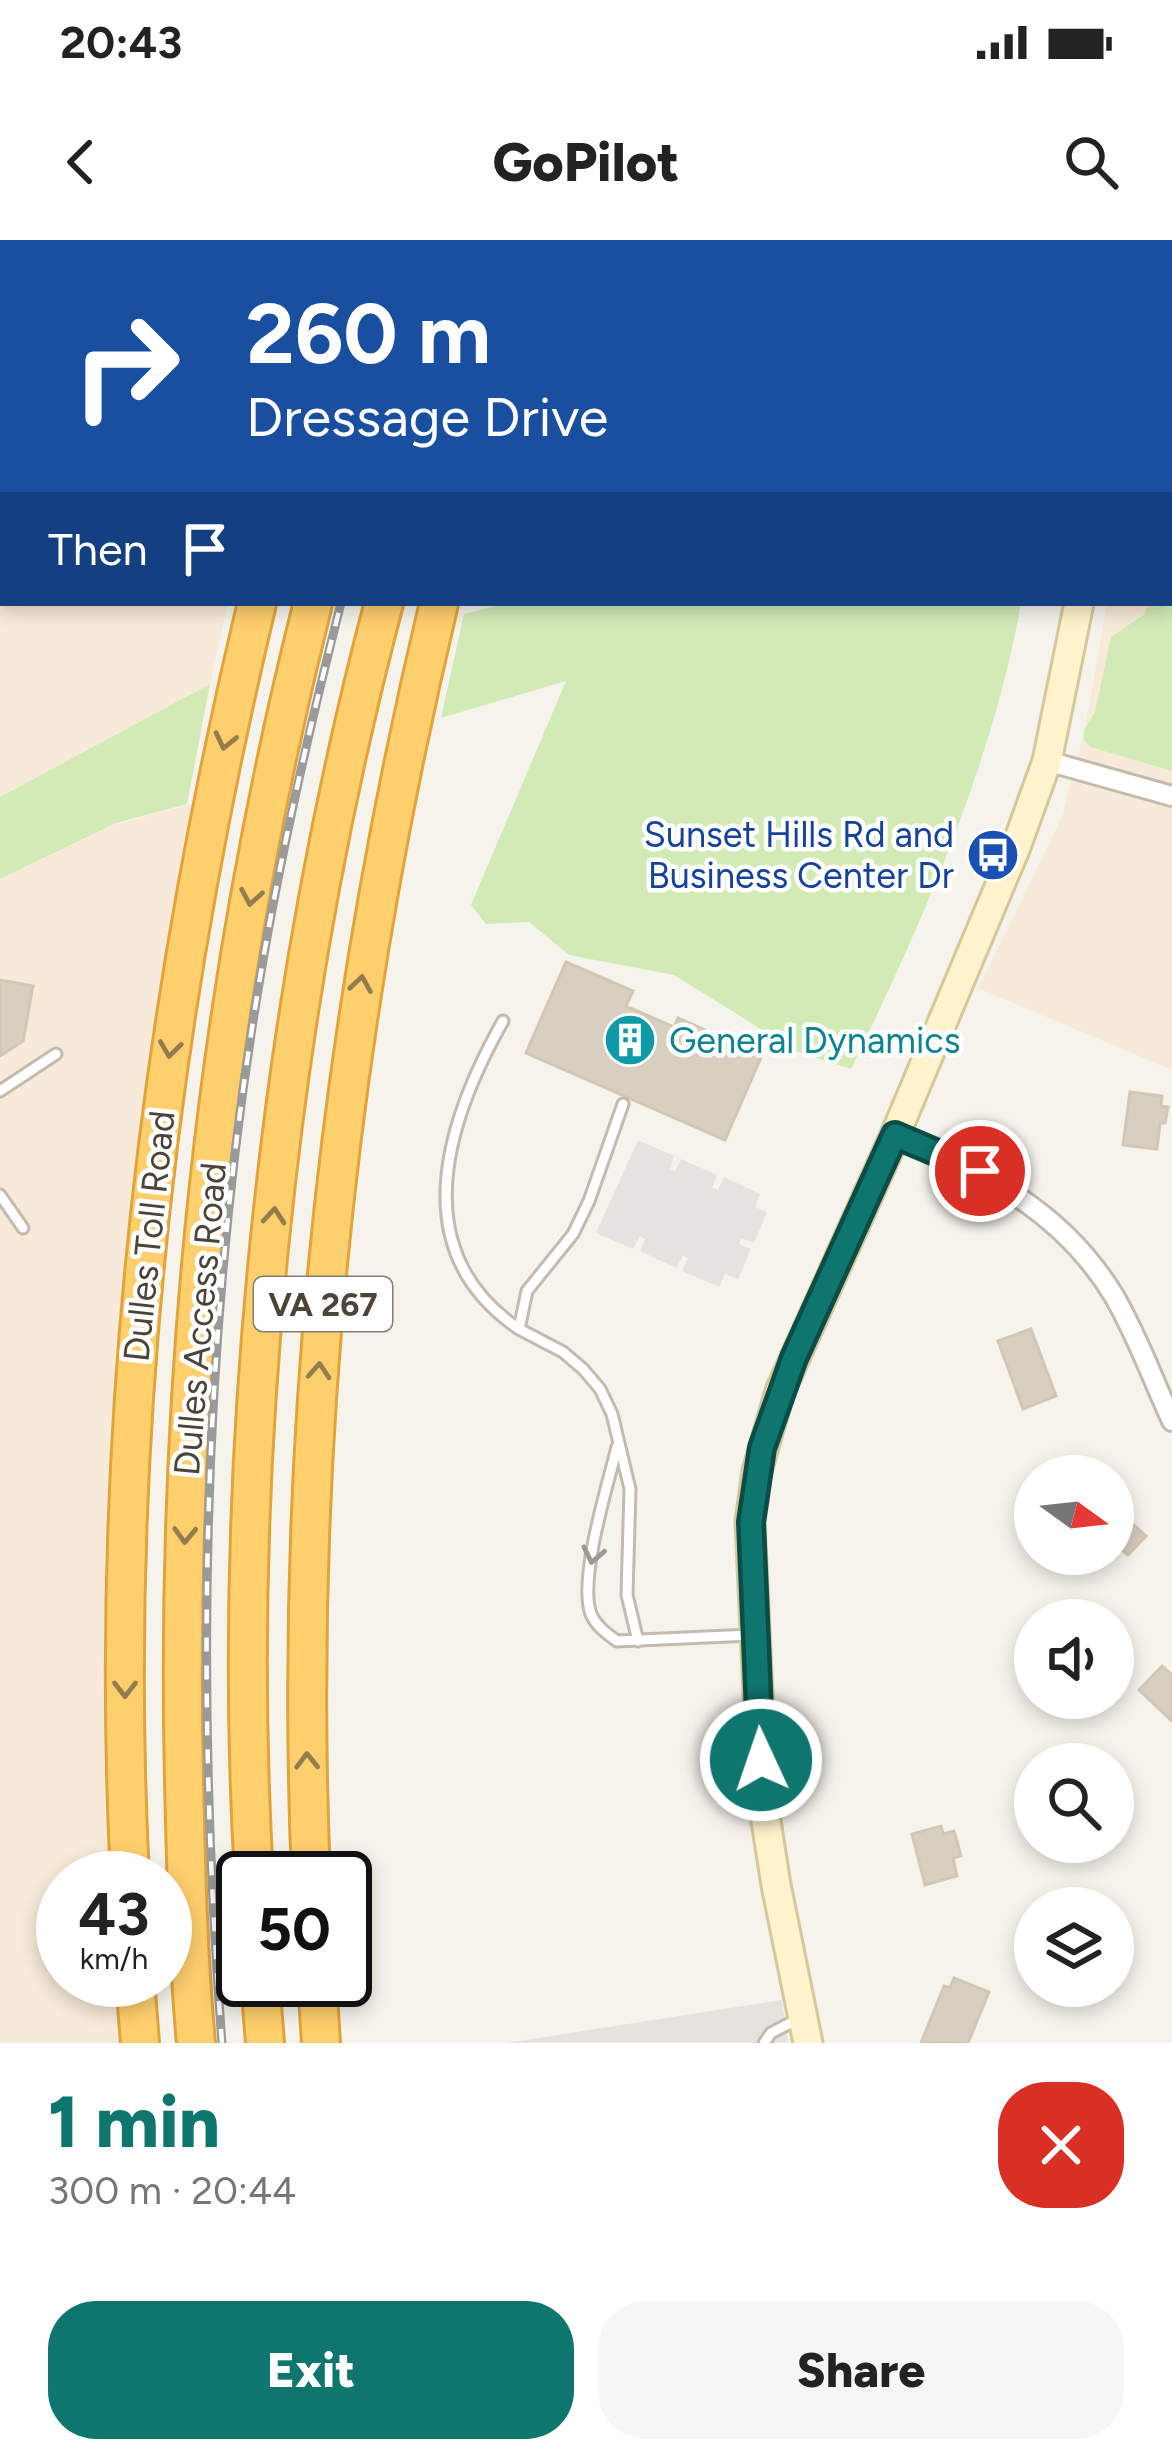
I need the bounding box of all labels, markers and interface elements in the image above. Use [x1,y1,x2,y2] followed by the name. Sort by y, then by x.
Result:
[60,15,182,69] text: 20:43
[48,129,114,195] icon: back
[1058,129,1124,195] icon: search
[493,130,679,195] text: GoPilot
[246,283,491,384] text: 260 m
[48,288,204,444] icon: right
[246,385,608,450] text: Dressage Drive
[172,516,238,582] icon: arrive
[48,522,148,576] text: Then
[214,730,239,750] one-way arrow
[644,813,954,897] place label: Sunset Hills Rd and Business Center Dr
[965,827,1021,883] bus stop icon: Sunset Hills Rd and Business Center Dr
[239,887,264,907] one-way arrow
[347,974,373,994] one-way arrow
[602,1012,658,1068] building icon: General Dynamics
[669,1019,961,1062] place label: General Dynamics
[158,1039,184,1058] one-way arrow
[114,1108,184,1364] street label: Dulles Toll Road
[929,1120,1031,1222] pin
[947,1138,1013,1204] icon: arrive
[165,1161,235,1477] street label: Dulles Access Road
[261,1206,286,1225] one-way arrow
[254,1277,392,1331] road number: VA 267
[305,1361,331,1380] one-way arrow
[1014,1455,1134,1575] north arrow
[1014,1455,1134,2007] map controls
[172,1526,198,1545] one-way arrow
[581,1545,607,1565] one-way arrow
[1014,1599,1134,1719] button: sound
[112,1681,138,1699] one-way arrow
[698,1697,824,1823] position arrow
[1014,1743,1134,1863] button: search
[295,1751,321,1770] one-way arrow
[216,1851,372,2007] speed limit sign: 50
[78,1878,150,1950] text: 43
[1014,1887,1134,2007] button: layers
[80,1940,148,1977] text: km/h
[48,2079,220,2165] text: 1 min
[998,2082,1124,2208] button: close
[48,2167,296,2214] text: 300 m · 20:44
[48,2301,574,2439] button: Exit
[598,2301,1124,2439] button: Share

